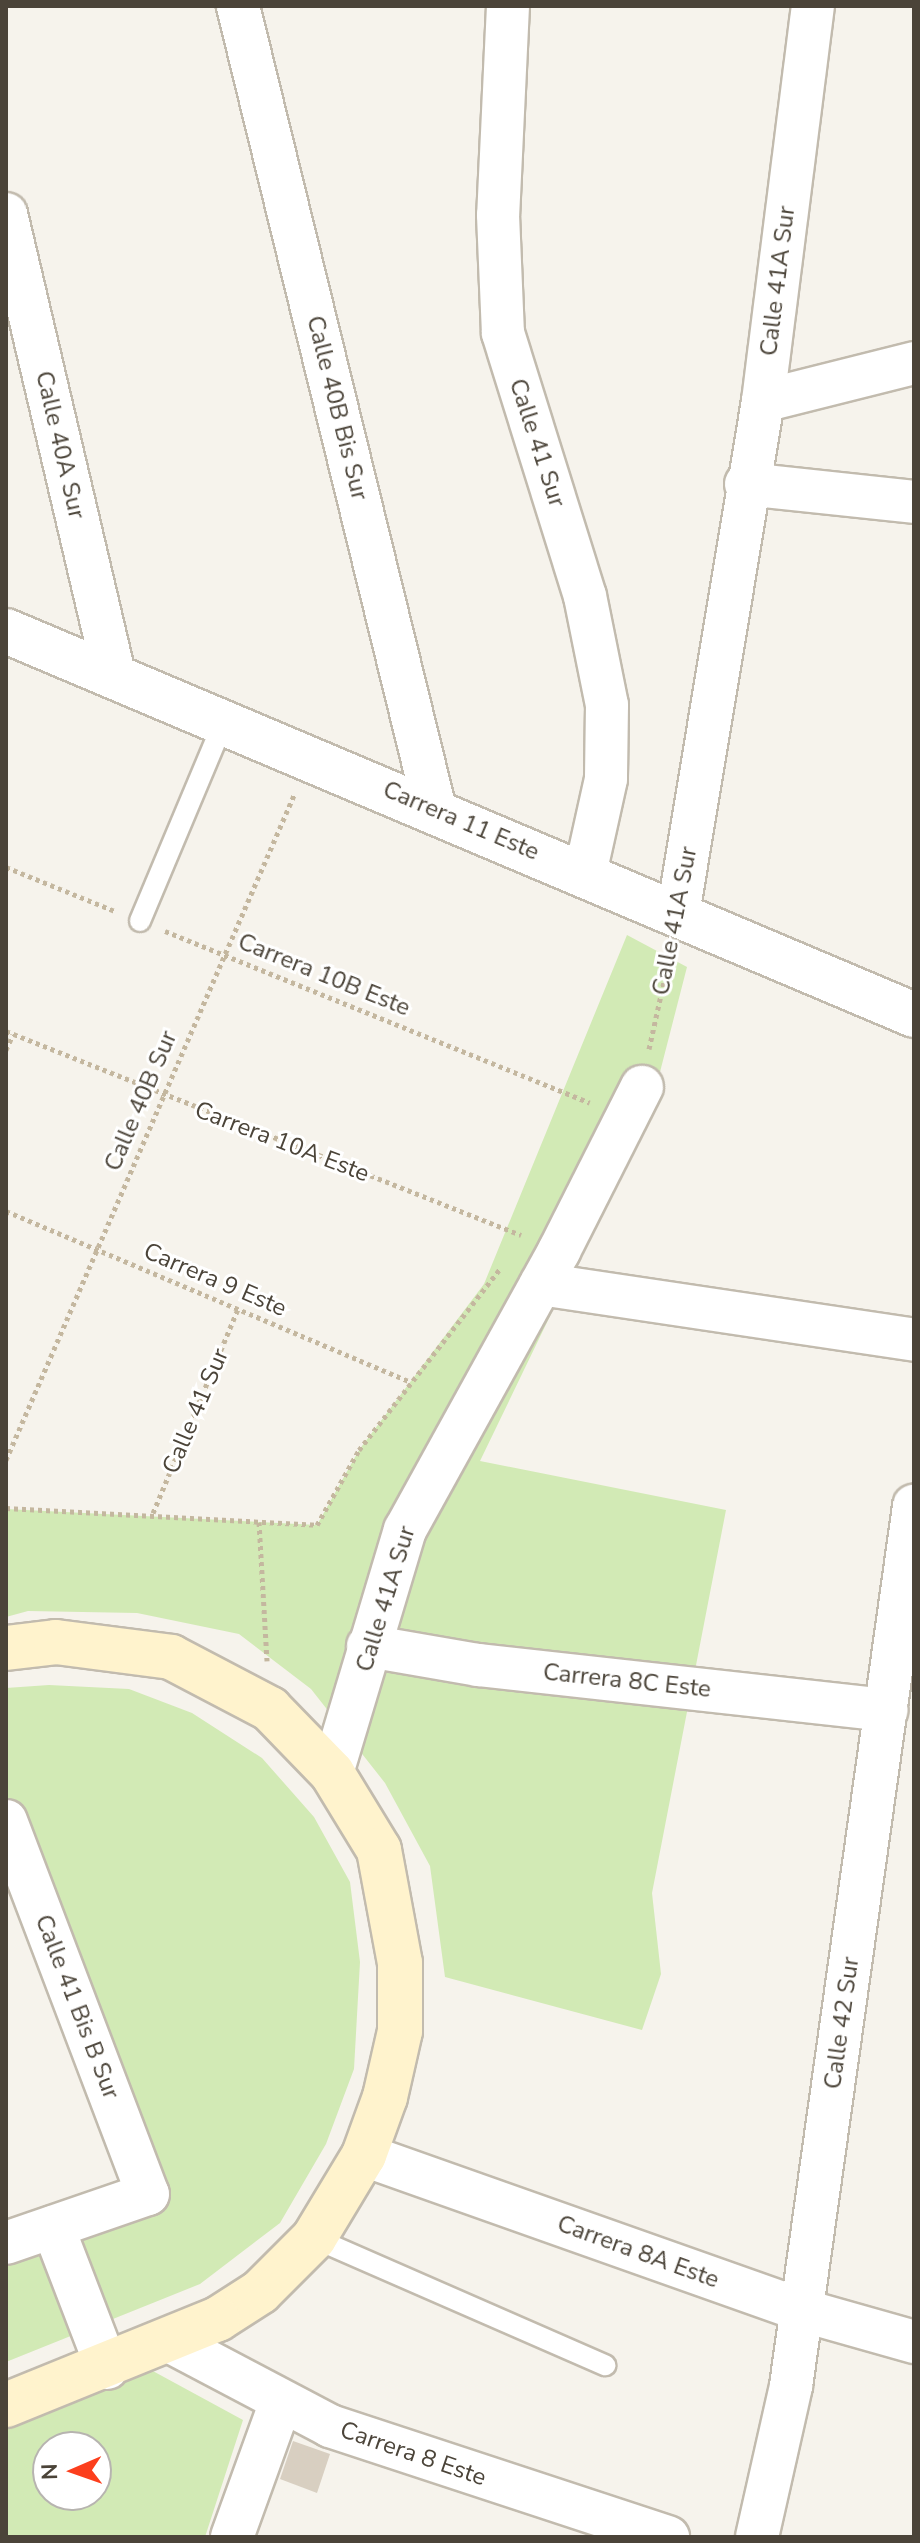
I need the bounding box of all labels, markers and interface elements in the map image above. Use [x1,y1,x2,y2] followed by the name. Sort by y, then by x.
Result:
[755,204,801,358] street label: Calle 41A Sur
[300,313,374,503] street label: Calle 40B Bis Sur
[29,368,91,522] street label: Calle 40A Sur
[503,375,571,511] street label: Calle 41 Sur
[379,775,543,867] street label: Carrera 11 Este
[646,844,704,998] street label: Calle 41A Sur
[234,927,414,1023] street label: Carrera 10B Este
[99,1027,183,1175] street label: Calle 40B Sur
[191,1096,373,1188] street label: Carrera 10A Este
[139,1237,291,1323] street label: Carrera 9 Este
[157,1344,235,1478] street label: Calle 41 Sur
[350,1523,422,1675] street label: Calle 41A Sur
[542,1658,712,1704] street label: Carrera 8C Este
[29,1911,125,2103] street label: Calle 41 Bis B Sur
[818,1955,866,2091] street label: Calle 42 Sur
[553,2209,723,2295] street label: Carrera 8A Este
[336,2416,490,2492] street label: Carrera 8 Este
[32,2431,112,2511] north arrow
[35,2463,65,2481] text: N

